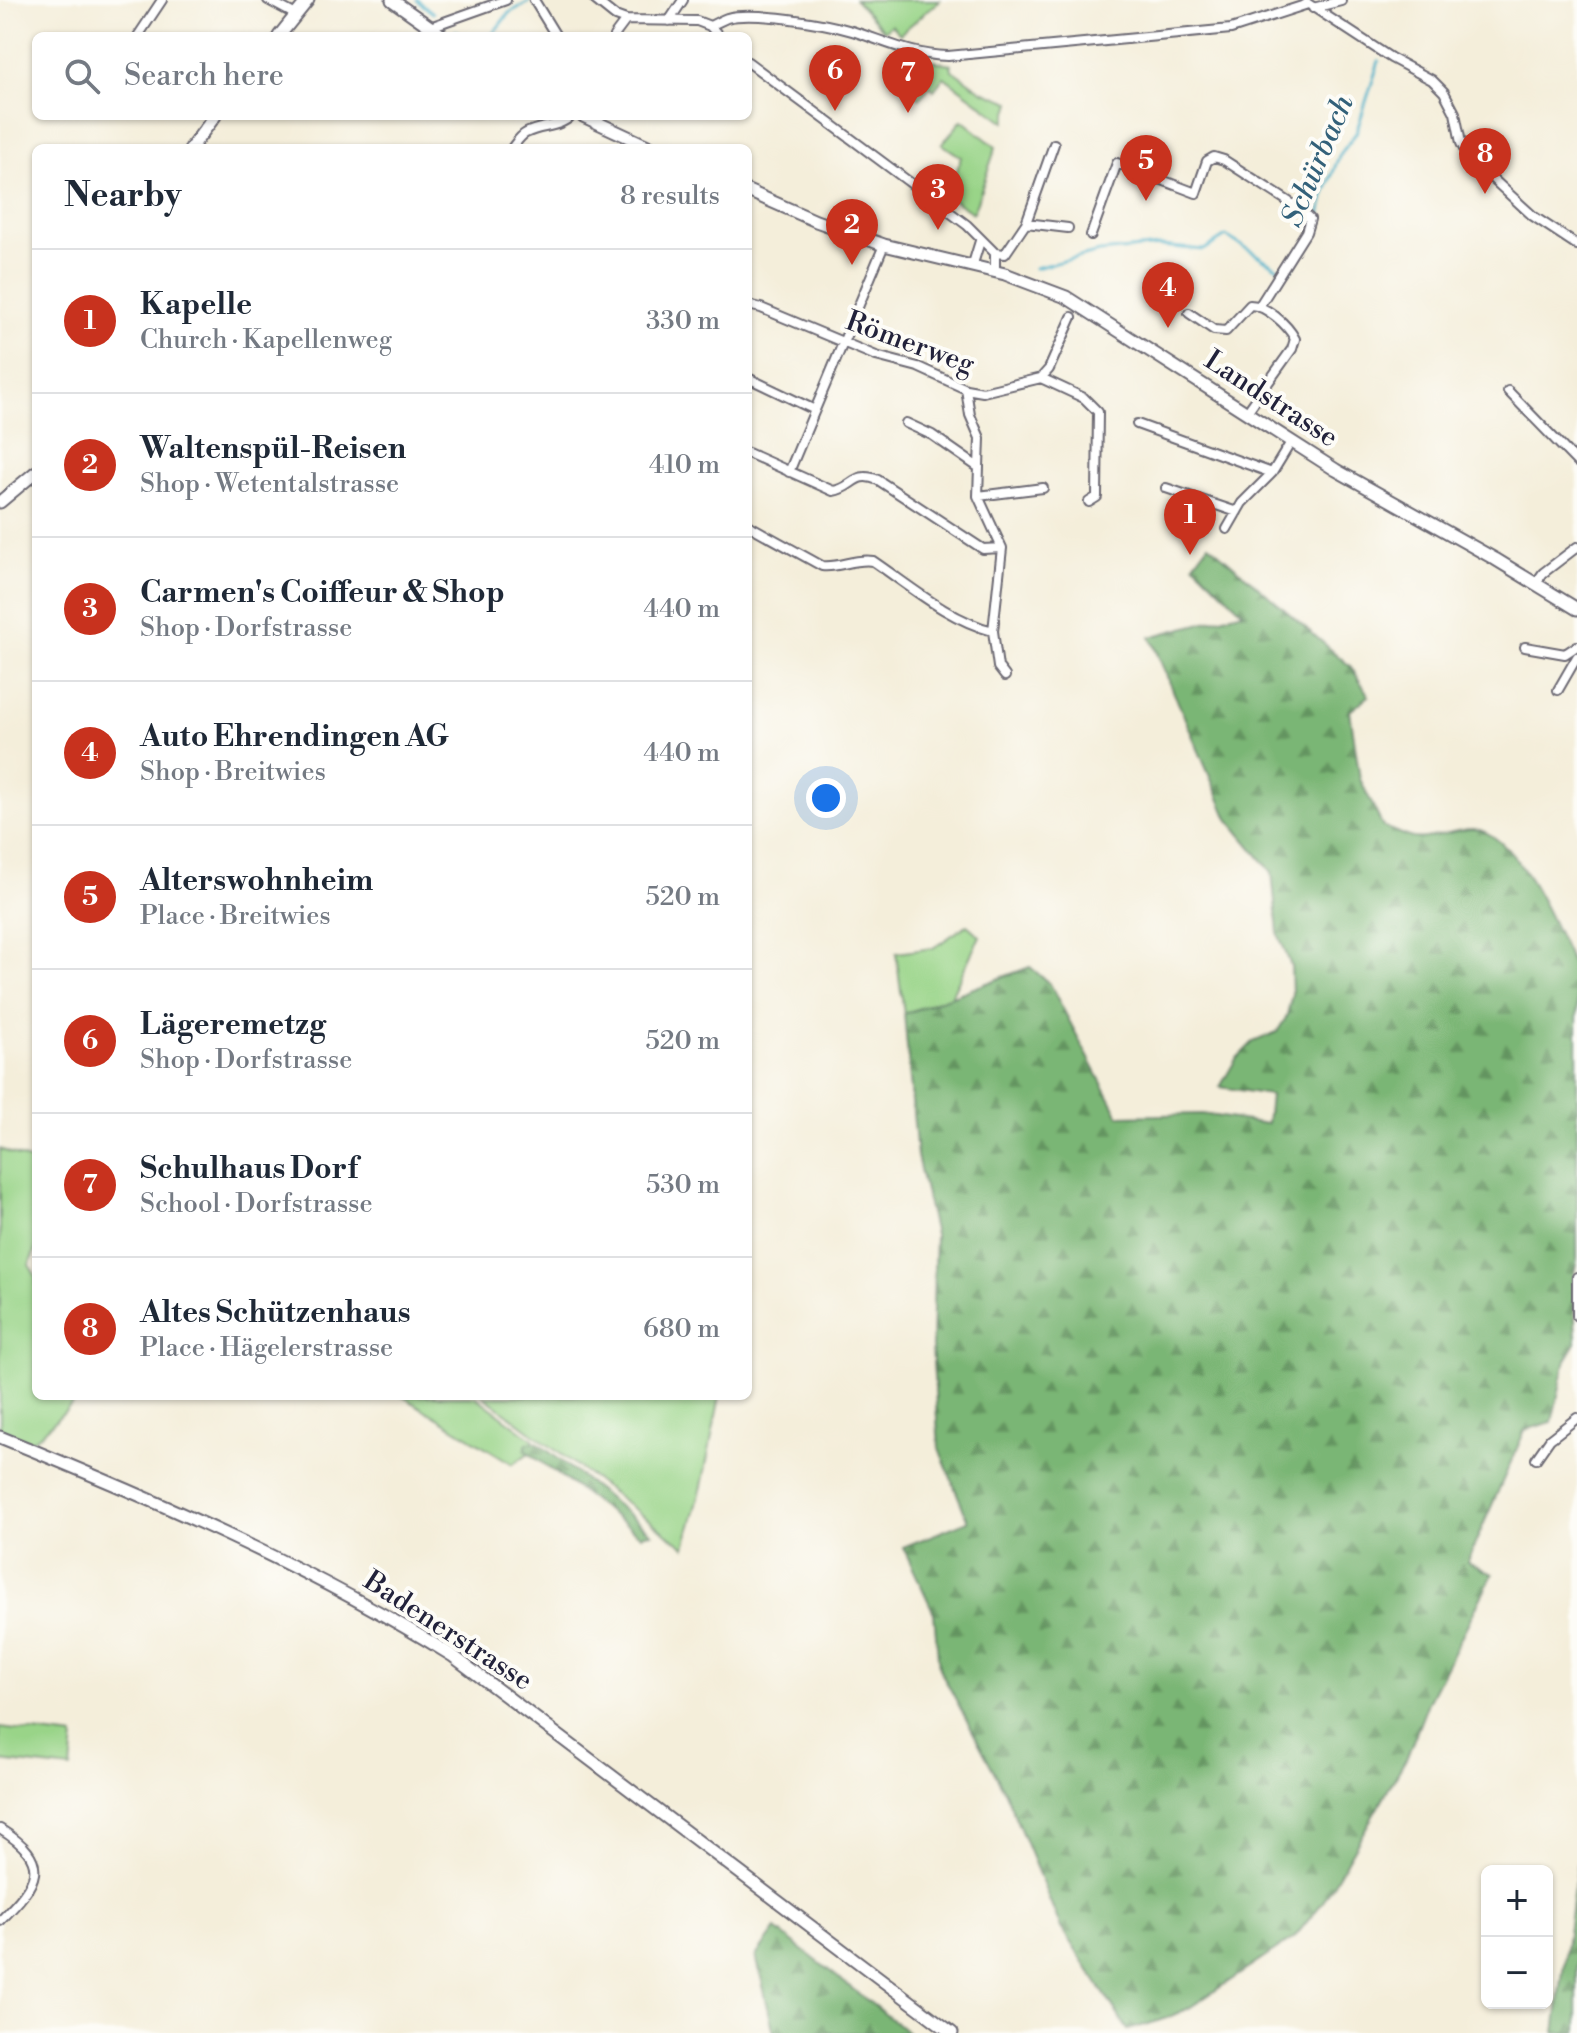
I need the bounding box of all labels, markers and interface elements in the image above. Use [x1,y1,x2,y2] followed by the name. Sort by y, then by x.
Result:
[32,32,752,120] search box
[809,45,861,111] pin: 6
[882,47,934,113] pin: 7
[60,54,104,98] icon: search
[124,57,284,95] text: Search here
[1273,89,1363,233] water label: Schürbach
[1459,128,1511,194] pin: 8
[1120,135,1172,201] pin: 5
[912,164,964,230] pin: 3
[64,175,182,217] text: Nearby
[620,180,720,212] text: 8 results
[826,199,878,265] pin: 2
[1142,262,1194,328] pin: 4
[140,286,252,324] text: Kapelle
[841,304,980,383] street label: Römerweg
[84,305,96,337] text: 1
[646,305,720,337] text: 330 m
[140,324,392,356] text: Church · Kapellenweg
[1198,343,1344,455] street label: Landstrasse
[140,430,406,468] text: Waltenspül-Reisen
[82,449,98,481] text: 2
[649,449,720,481] text: 410 m
[140,468,399,500] text: Shop · Wetentalstrasse
[1164,489,1216,555] pin: 1
[140,574,505,612] text: Carmen's Coiffeur & Shop
[82,593,98,625] text: 3
[643,593,720,625] text: 440 m
[140,612,352,644] text: Shop · Dorfstrasse
[140,718,449,756] text: Auto Ehrendingen AG
[81,737,99,769] text: 4
[643,737,720,769] text: 440 m
[140,756,326,788] text: Shop · Breitwies
[806,778,846,818] your location
[140,862,373,900] text: Alterswohnheim
[82,881,98,913] text: 5
[645,881,720,913] text: 520 m
[140,900,331,932] text: Place · Breitwies
[140,1006,326,1044] text: Lägeremetzg
[82,1025,98,1057] text: 6
[645,1025,720,1057] text: 520 m
[140,1044,352,1076] text: Shop · Dorfstrasse
[140,1150,358,1188] text: Schulhaus Dorf
[82,1169,98,1201] text: 7
[646,1169,720,1201] text: 530 m
[140,1188,373,1220] text: School · Dorfstrasse
[140,1294,411,1332] text: Altes Schützenhaus
[82,1313,98,1345] text: 8
[643,1313,720,1345] text: 680 m
[140,1332,393,1364] text: Place · Hägelerstrasse
[356,1563,539,1699] street label: Badenerstrasse
[1481,1865,1553,2009] map controls
[1481,1865,1553,1937] button: +
[1481,1937,1553,2009] button: −

